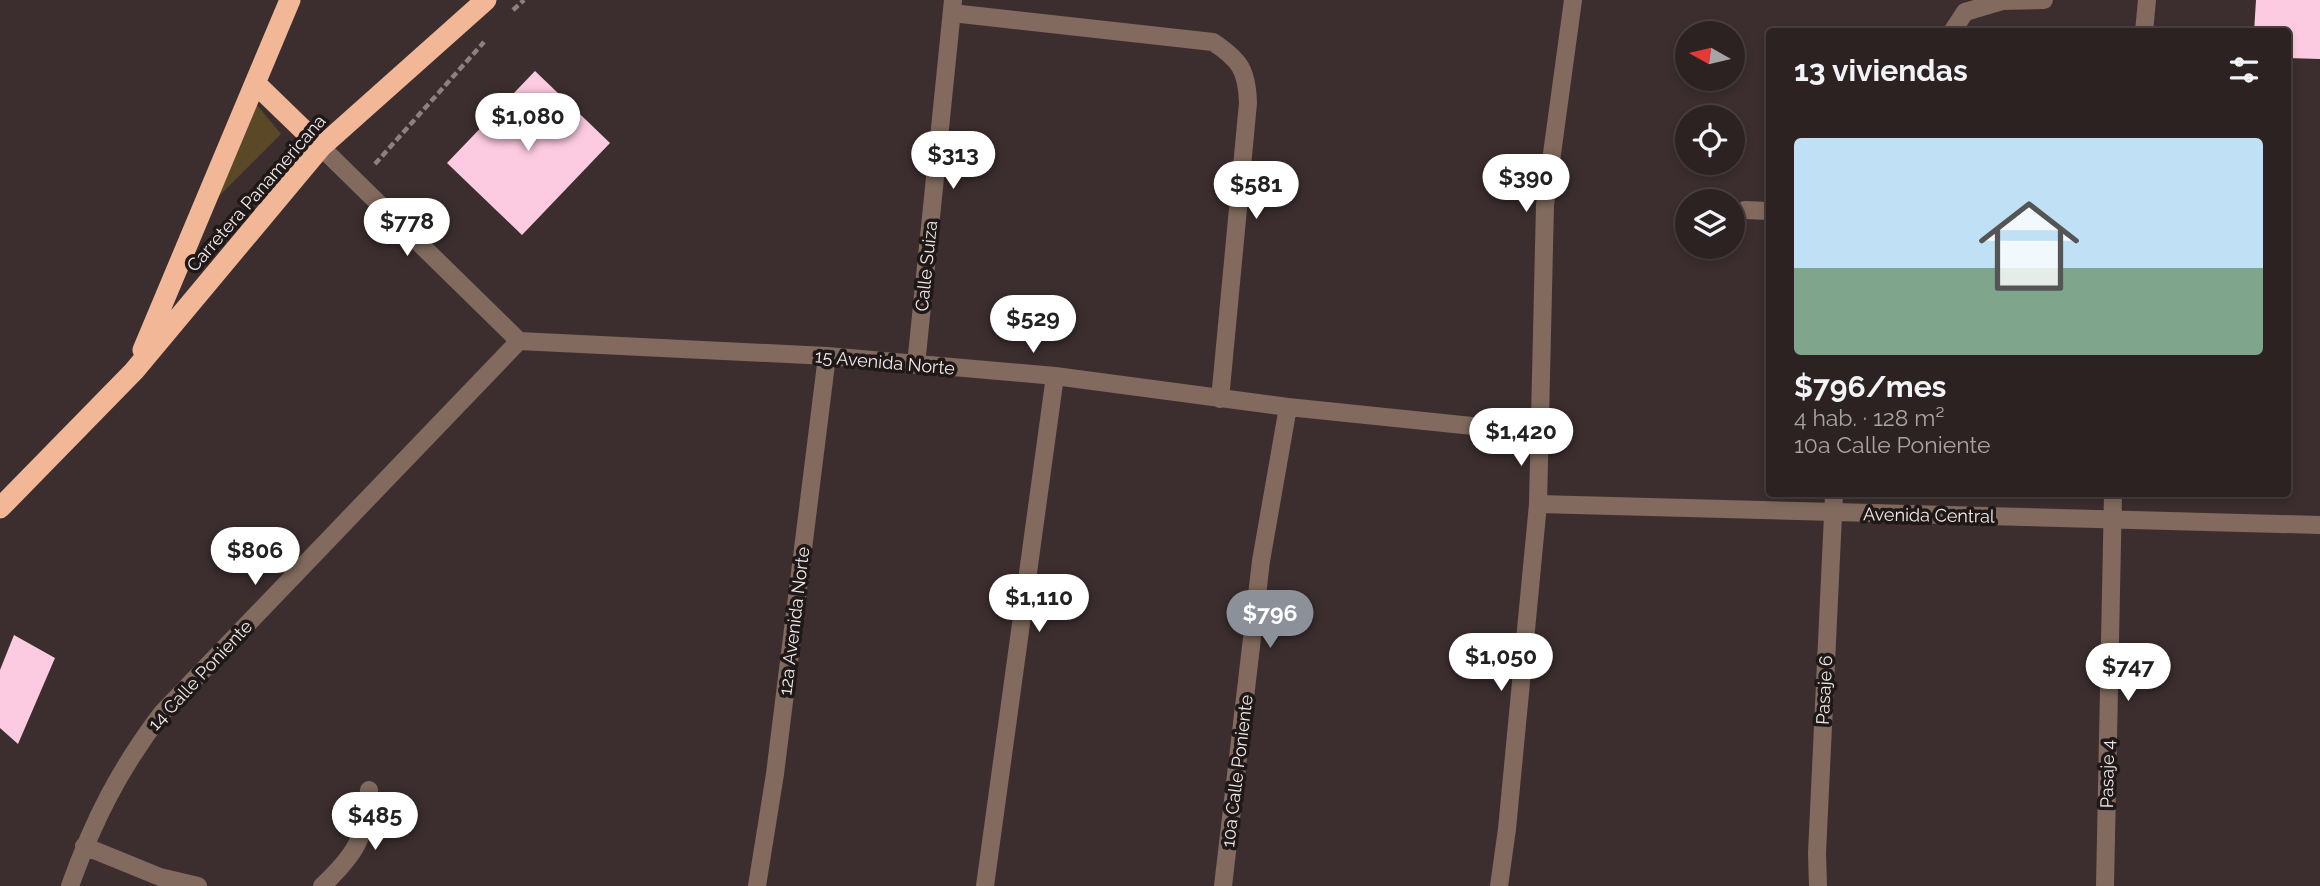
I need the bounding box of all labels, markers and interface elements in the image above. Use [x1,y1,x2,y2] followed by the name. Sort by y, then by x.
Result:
[1675,21,1745,91] north arrow
[1675,21,1745,259] map controls
[2225,51,2263,89] icon: filters
[1794,53,1968,88] text: 13 viviendas
[471,94,585,153] pin: $1,080
[491,102,565,129] text: $1,080
[1675,105,1745,175] button: locate
[182,110,330,276] street label: Carretera Panamericana
[912,132,994,191] pin: $313
[927,140,979,167] text: $313
[1485,154,1567,214] pin: $390
[1215,162,1297,221] pin: $581
[1499,163,1553,190] text: $390
[1230,170,1282,197] text: $581
[1966,183,2092,309] icon: home
[1675,189,1745,259] button: layers
[366,198,448,258] pin: $778
[380,207,434,234] text: $778
[911,219,941,313] street label: Calle Suiza
[992,296,1074,355] pin: $529
[1006,304,1060,331] text: $529
[814,345,956,379] street label: 15 Avenida Norte
[1794,369,1946,404] text: $796/mes
[1794,404,1944,431] text: 4 hab. · 128 m²
[1464,408,1578,468] pin: $1,420
[1485,417,1557,444] text: $1,420
[1794,431,1991,458] text: 10a Calle Poniente
[1863,503,1995,527] street label: Avenida Central
[214,528,296,587] pin: $806
[227,536,283,563] text: $806
[774,545,814,697] street label: 12a Avenida Norte
[982,574,1096,634] pin: $1,110
[1005,583,1073,610] text: $1,110
[1229,590,1311,650] pin: $796
[1243,599,1298,626] text: $796
[144,615,257,734] street label: 14 Calle Poniente
[1444,634,1558,693] pin: $1,050
[1465,642,1537,669] text: $1,050
[2087,644,2169,703] pin: $747
[2102,652,2154,679] text: $747
[1812,655,1836,725] street label: Pasaje 6
[1217,693,1257,849] street label: 10a Calle Poniente
[2096,739,2118,808] street label: Pasaje 4
[334,792,416,852] pin: $485
[348,801,402,828] text: $485

